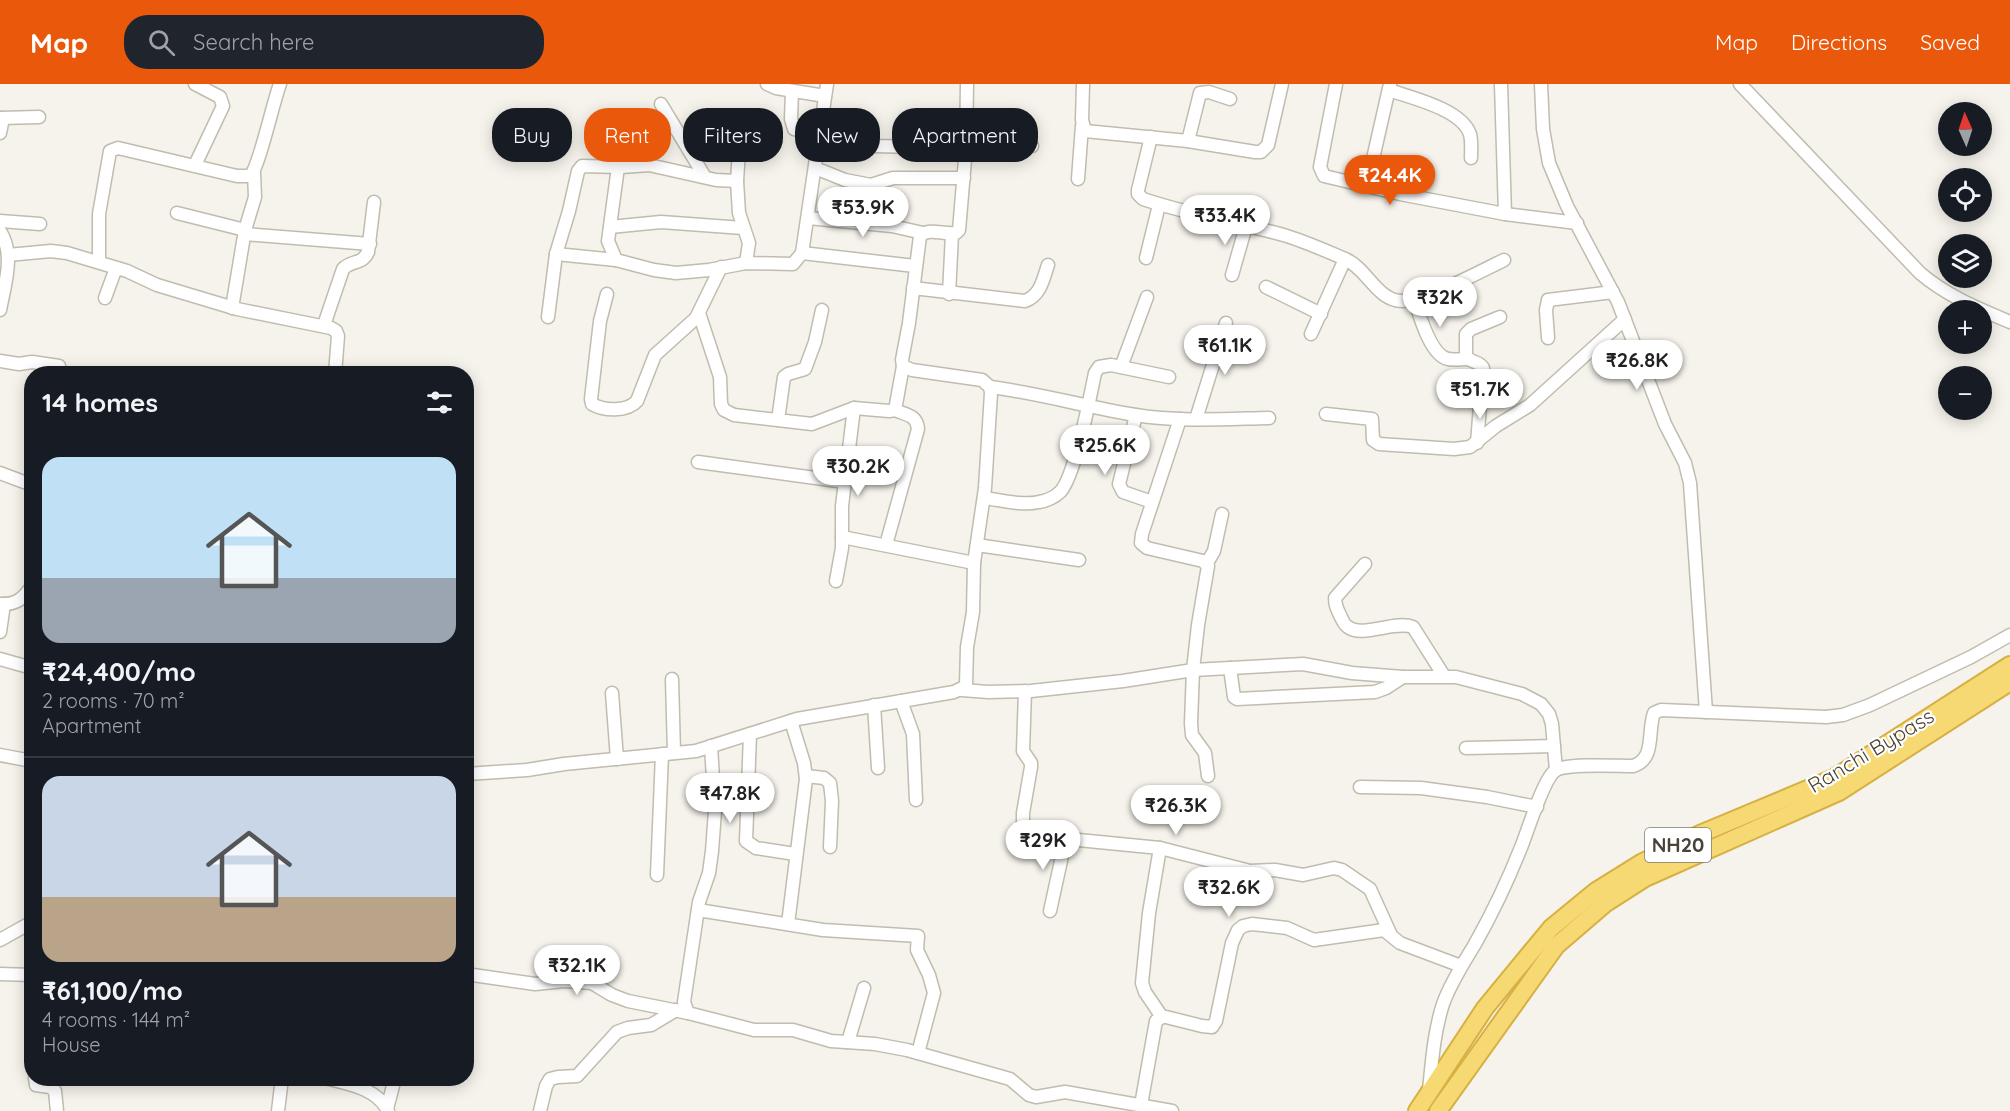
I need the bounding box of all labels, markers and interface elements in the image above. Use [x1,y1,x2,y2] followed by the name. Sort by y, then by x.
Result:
[124,15,544,69] search box
[30,25,88,60] text: Map
[145,26,178,59] icon: search
[193,28,315,56] text: Search here
[1715,29,1758,55] text: Map
[1791,29,1887,55] text: Directions
[1920,29,1980,55] text: Saved
[1938,102,1992,156] north arrow
[1938,102,1992,420] map controls
[492,108,572,162] chip: Buy
[584,108,671,162] chip: Rent
[683,108,783,162] chip: Filters
[795,108,880,162] chip: New
[892,108,1038,162] chip: Apartment
[1341,155,1439,206] pin: ₹24.4K
[1358,162,1422,187] text: ₹24.4K
[1938,168,1992,222] button: locate
[814,187,912,238] pin: ₹53.9K
[832,194,894,219] text: ₹53.9K
[1176,195,1274,246] pin: ₹33.4K
[1194,202,1256,227] text: ₹33.4K
[1938,234,1992,288] button: layers
[1404,277,1476,328] pin: ₹32K
[1417,284,1463,309] text: ₹32K
[1938,300,1992,354] button: +
[1176,325,1274,376] pin: ₹61.1K
[1198,332,1252,357] text: ₹61.1K
[1588,340,1686,391] pin: ₹26.8K
[1606,347,1668,372] text: ₹26.8K
[1938,366,1992,420] button: −
[1431,369,1529,420] pin: ₹51.7K
[1450,376,1510,401] text: ₹51.7K
[42,386,158,419] text: 14 homes
[423,386,456,419] icon: filters
[1056,425,1154,476] pin: ₹25.6K
[1074,432,1136,457] text: ₹25.6K
[809,446,907,497] pin: ₹30.2K
[826,453,890,478] text: ₹30.2K
[195,496,303,604] icon: home
[42,655,196,688] text: ₹24,400/mo
[42,688,185,713] text: 2 rooms · 70 m²
[1803,702,1938,798] street label: Ranchi Bypass
[42,713,142,738] text: Apartment
[681,773,779,824] pin: ₹47.8K
[700,780,760,805] text: ₹47.8K
[1127,785,1225,836] pin: ₹26.3K
[1145,792,1207,817] text: ₹26.3K
[195,815,303,923] icon: home
[1007,820,1079,871] pin: ₹29K
[1020,827,1066,852] text: ₹29K
[1645,828,1711,862] road number: NH20
[1180,867,1278,918] pin: ₹32.6K
[1198,874,1260,899] text: ₹32.6K
[528,945,626,996] pin: ₹32.1K
[548,952,606,977] text: ₹32.1K
[42,974,183,1007] text: ₹61,100/mo
[42,1007,190,1032] text: 4 rooms · 144 m²
[42,1032,101,1057] text: House

